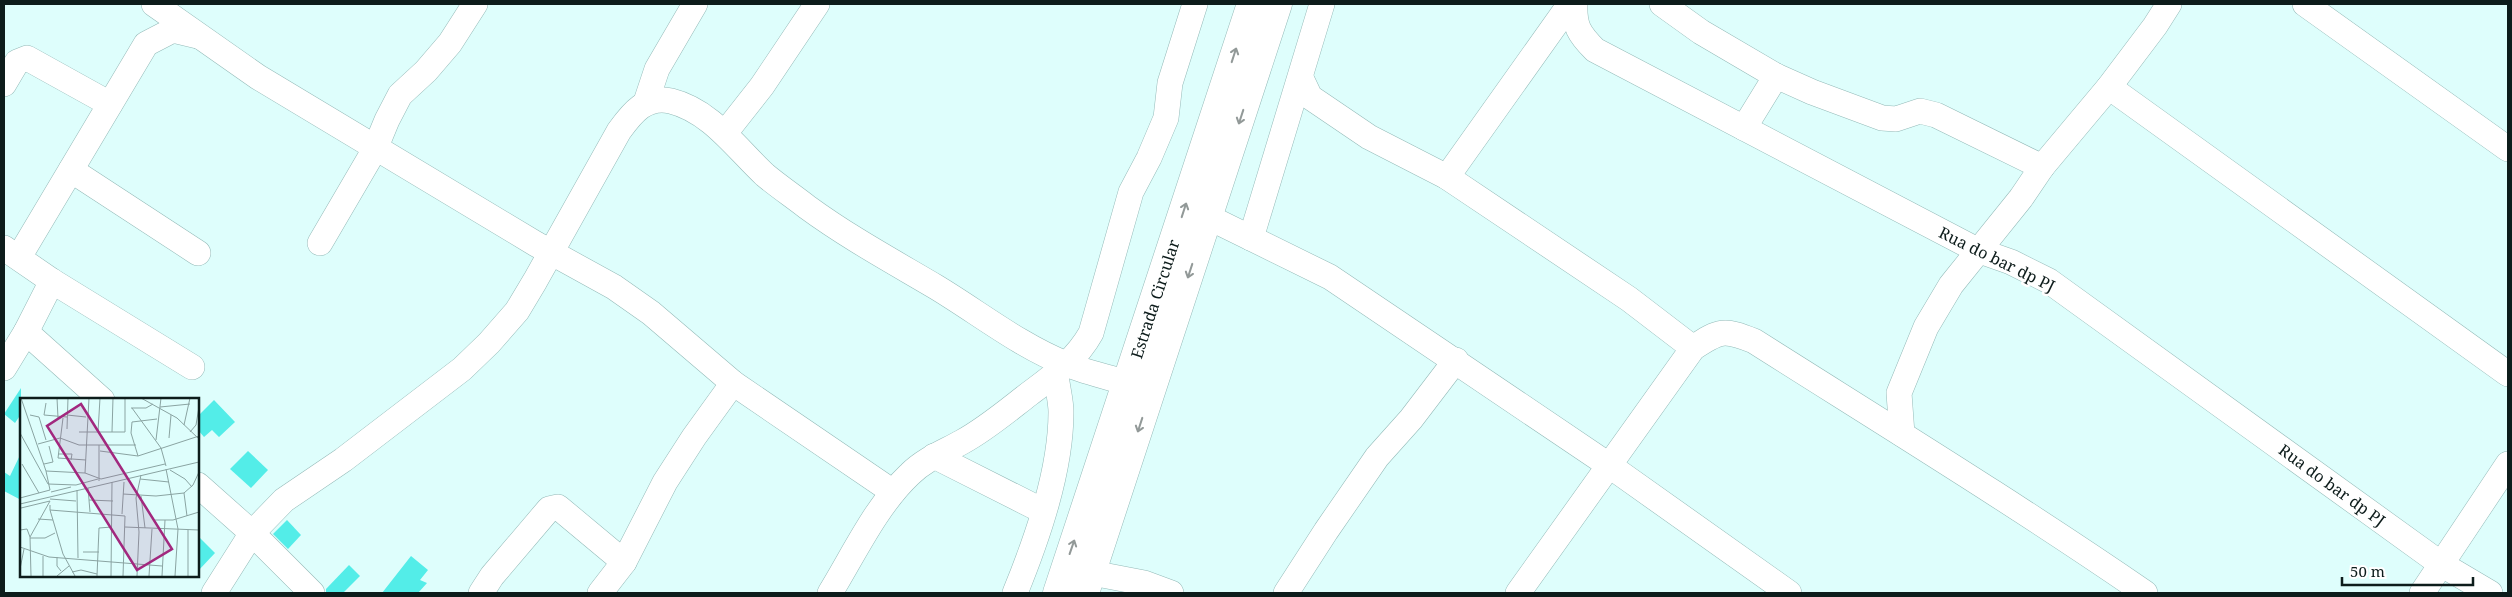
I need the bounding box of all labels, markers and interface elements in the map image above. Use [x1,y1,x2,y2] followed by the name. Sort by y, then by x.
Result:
[1230,48,1239,64] one-way arrow
[1236,108,1245,124] one-way arrow
[1179,202,1189,218] one-way arrow
[1935,221,2059,297] street label: Rua do bar dp PJ
[1125,236,1185,361] street label: Estrada Circular
[1185,262,1194,278] one-way arrow
[20,398,199,577] inset map
[1134,417,1144,433] one-way arrow
[2274,439,2390,531] street label: Rua do bar dp PJ
[1068,540,1077,555] one-way arrow
[2342,554,2473,586] scale bar
[2350,561,2385,581] text: 50 m

